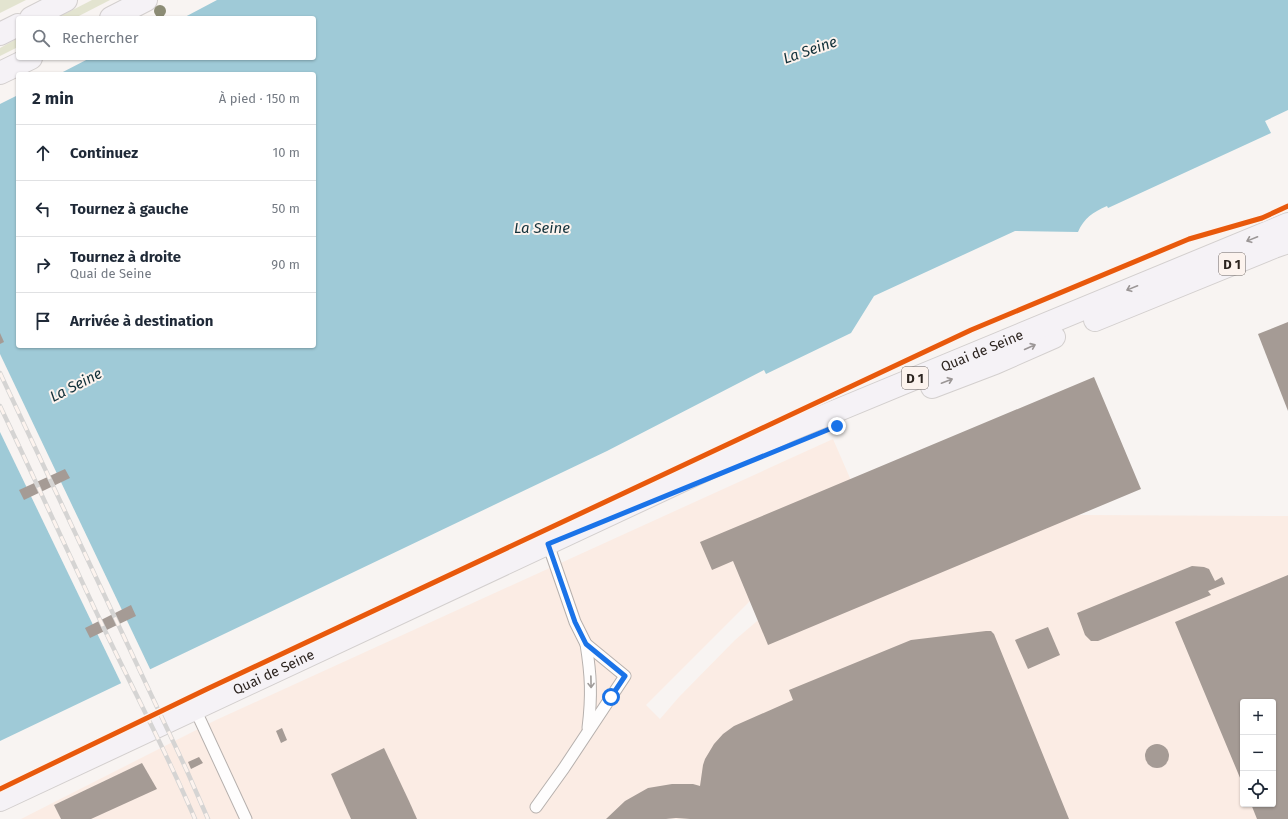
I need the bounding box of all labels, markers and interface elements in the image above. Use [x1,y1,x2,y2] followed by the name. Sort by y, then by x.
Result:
[16,16,316,60] search box
[30,27,52,49] icon: search
[62,29,138,47] text: Rechercher
[781,32,840,68] water label: La Seine
[32,88,74,109] text: 2 min
[219,91,300,106] text: À pied · 150 m
[32,142,54,164] icon: ahead
[70,144,138,162] text: Continuez
[273,145,300,160] text: 10 m
[32,198,54,220] icon: left
[70,200,189,218] text: Tournez à gauche
[272,201,300,216] text: 50 m
[514,219,570,237] water label: La Seine
[1246,235,1258,243] one-way arrow
[70,248,181,266] text: Tournez à droite
[1219,253,1245,275] road number: D 1
[32,254,54,276] icon: right
[271,257,300,272] text: 90 m
[70,266,152,281] text: Quai de Seine
[1126,285,1138,293] one-way arrow
[32,310,54,332] icon: arrive
[70,312,213,330] text: Arrivée à destination
[938,326,1026,376] street label: Quai de Seine
[1024,343,1036,350] one-way arrow
[47,364,105,406] water label: La Seine
[902,367,928,389] road number: D 1
[940,377,952,385] one-way arrow
[828,417,846,435] route end
[230,646,317,699] street label: Quai de Seine
[587,675,595,688] one-way arrow
[602,688,620,706] route start
[1240,699,1276,807] map controls
[1240,699,1276,735] button: +
[1240,735,1276,771] button: −
[1240,771,1276,807] button: locate

